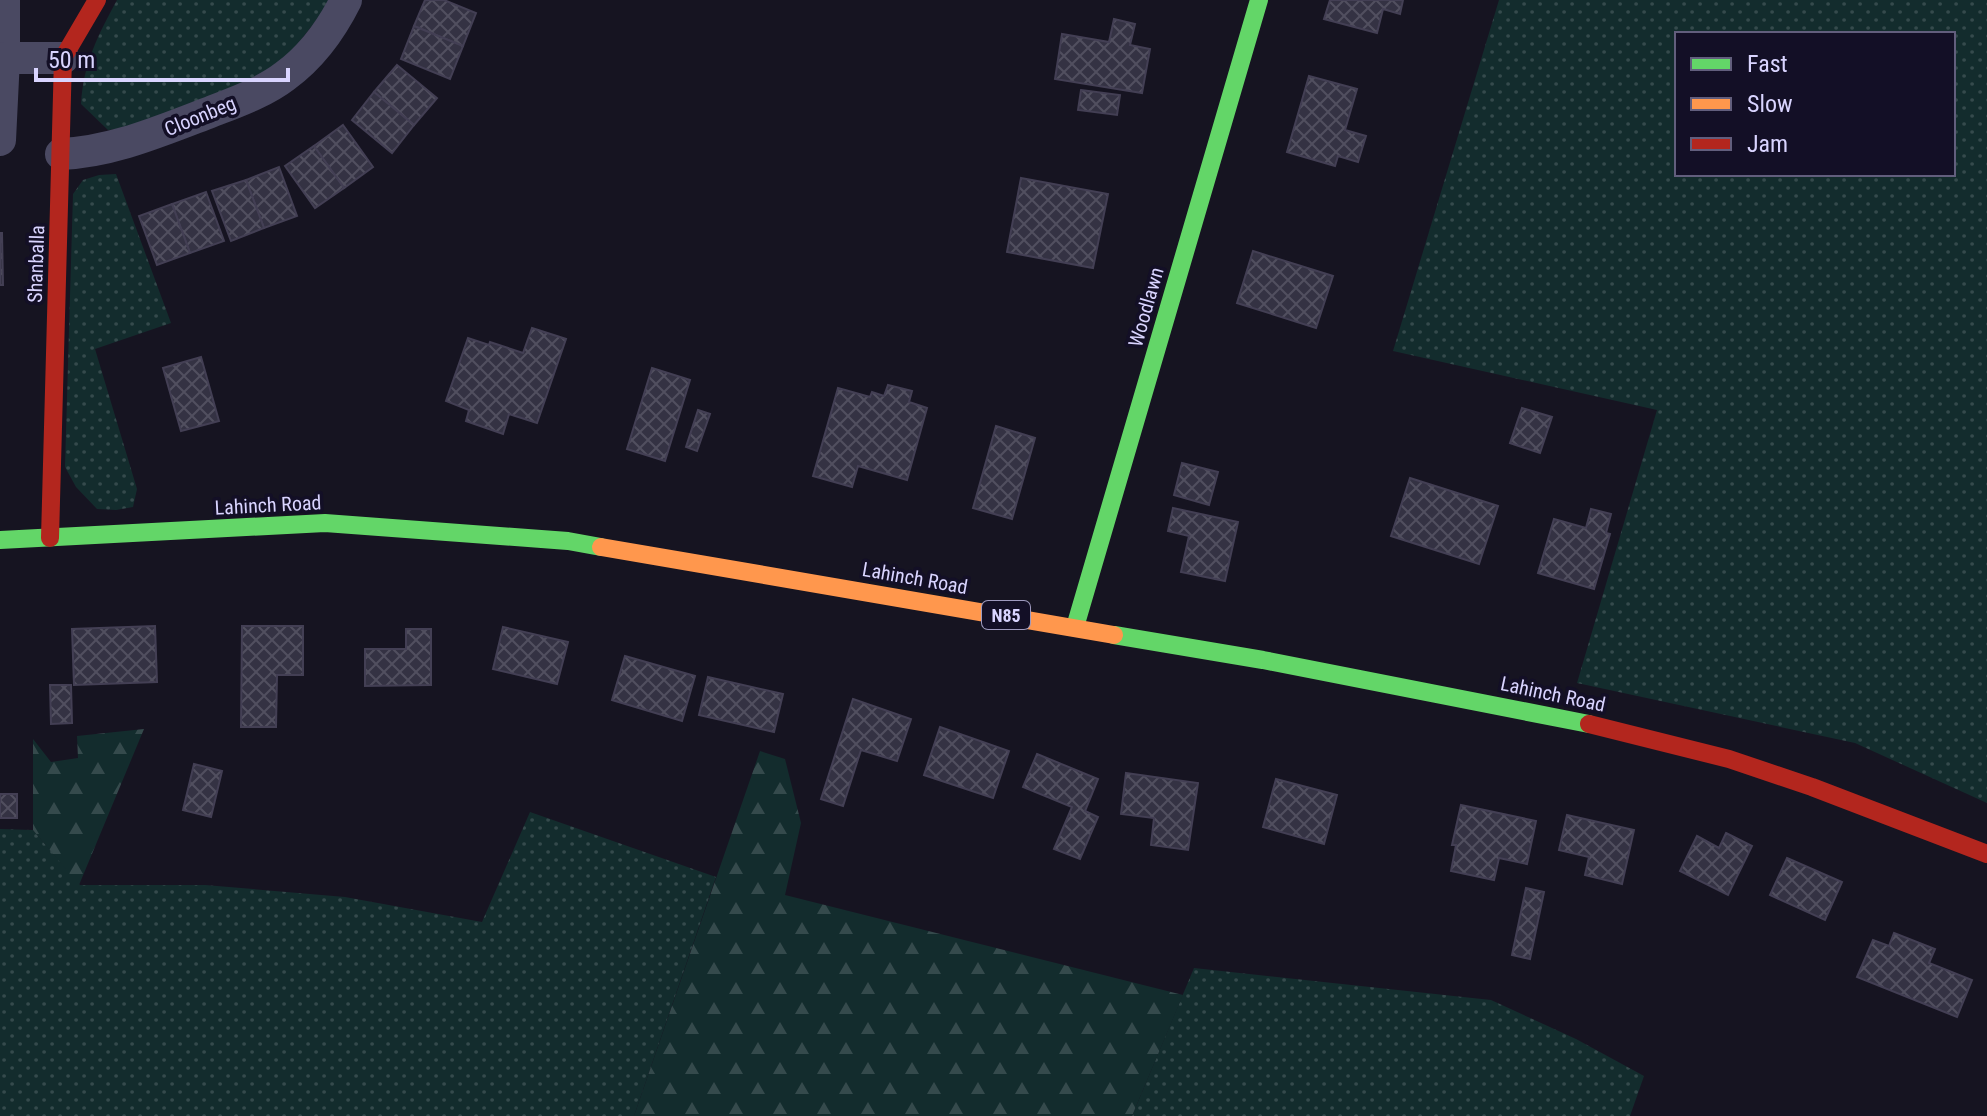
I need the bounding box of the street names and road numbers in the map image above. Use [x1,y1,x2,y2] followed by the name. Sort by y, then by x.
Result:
[161,91,239,141] street label: Cloonbeg
[23,225,49,303] street label: Shanballa
[1123,264,1169,350] street label: Woodlawn
[214,490,322,520] street label: Lahinch Road
[860,557,970,599] street label: Lahinch Road
[982,601,1030,629] road number: N85
[1498,671,1608,717] street label: Lahinch Road

